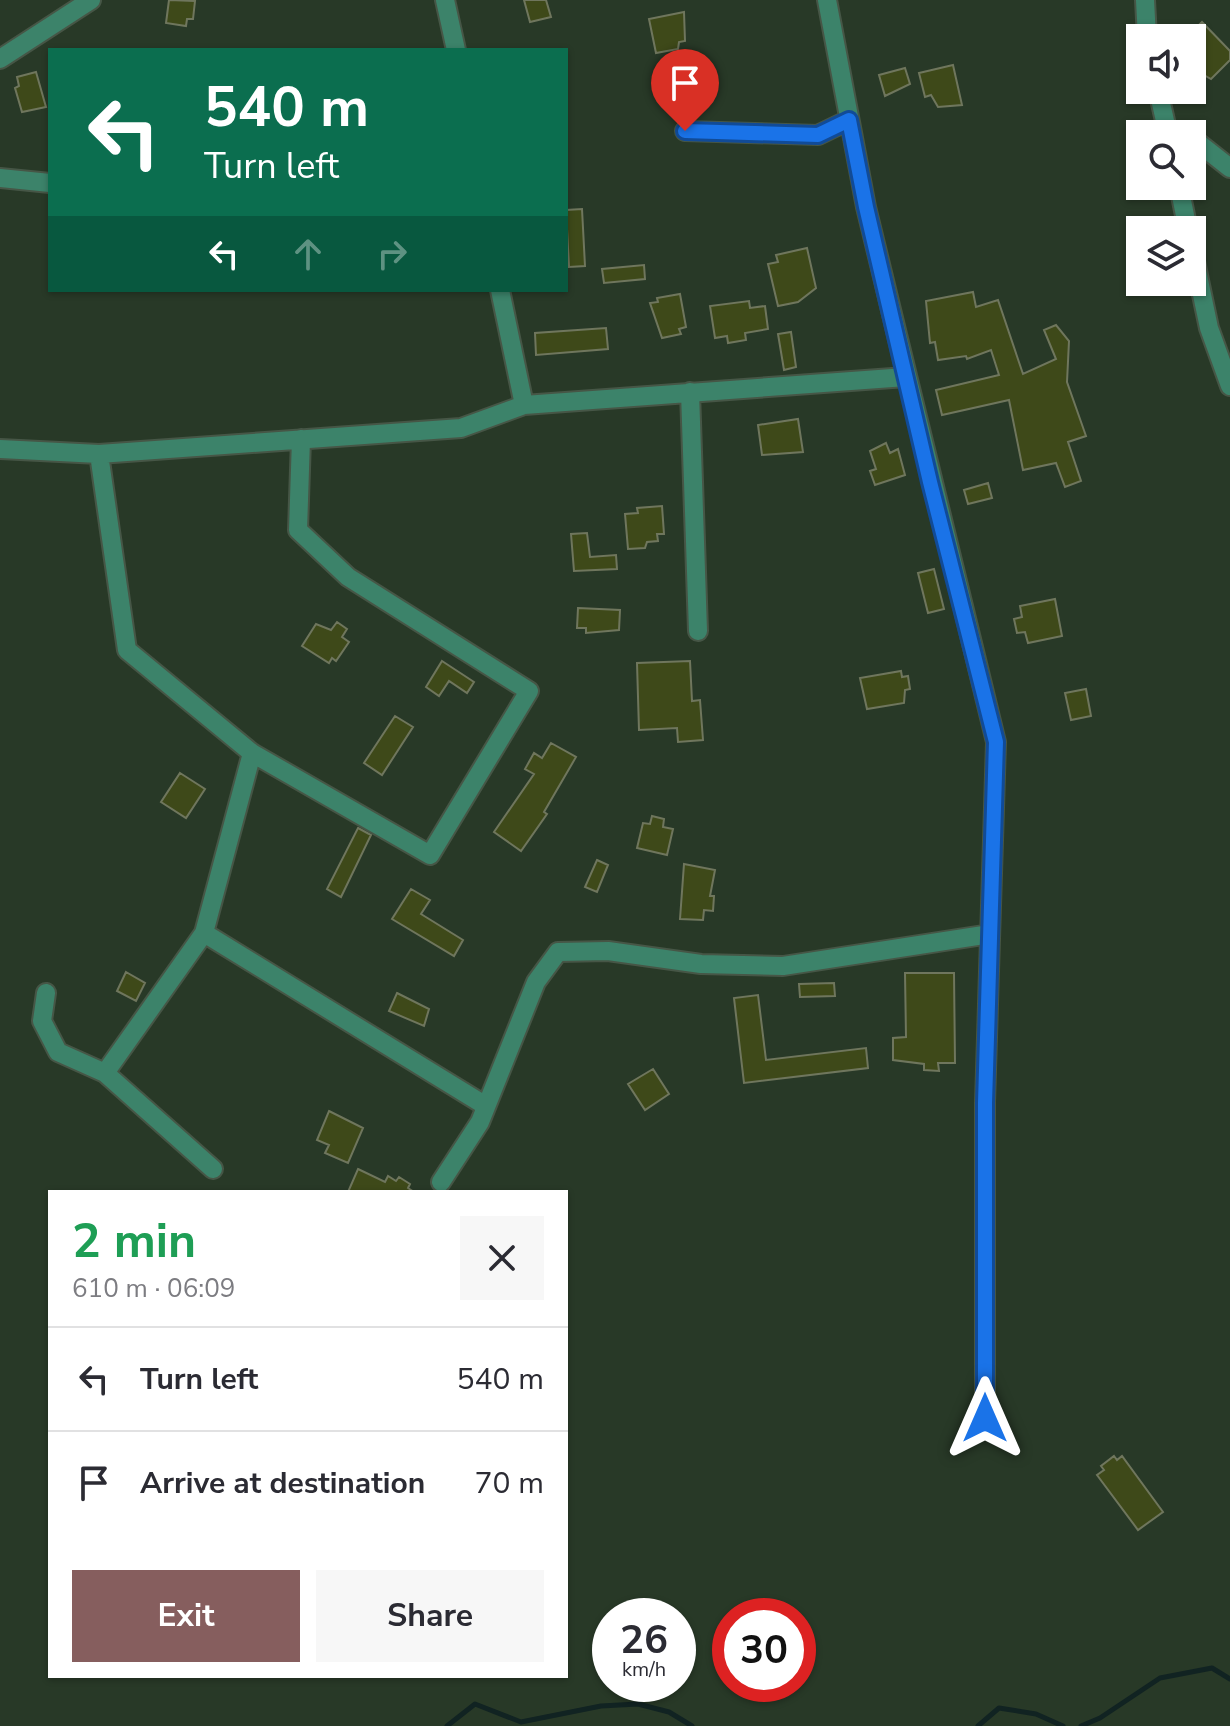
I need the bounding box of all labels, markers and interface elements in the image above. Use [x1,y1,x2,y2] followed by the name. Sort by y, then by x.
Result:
[1126,24,1206,296] map controls
[1126,24,1206,104] button: sound
[651,49,719,131] pin
[663,61,707,105] icon: arrive
[204,69,369,146] text: 540 m
[72,80,176,184] icon: left
[1126,120,1206,200] button: search
[204,142,339,191] text: Turn left
[1126,216,1206,296] button: layers
[202,232,246,276] icon: left
[286,232,330,276] icon: ahead
[370,232,414,276] icon: right
[72,1208,196,1274] text: 2 min
[460,1216,544,1300] button: close
[72,1271,235,1306] text: 610 m · 06:09
[72,1357,116,1401] icon: left
[140,1359,258,1400] text: Turn left
[457,1359,544,1400] text: 540 m
[943,1376,1027,1460] position arrow
[72,1461,116,1505] icon: arrive
[140,1463,425,1504] text: Arrive at destination
[475,1463,544,1504] text: 70 m
[72,1570,300,1662] button: Exit
[316,1570,544,1662] button: Share
[712,1598,816,1702] speed limit sign: 30
[620,1613,668,1667] text: 26
[622,1656,666,1683] text: km/h

